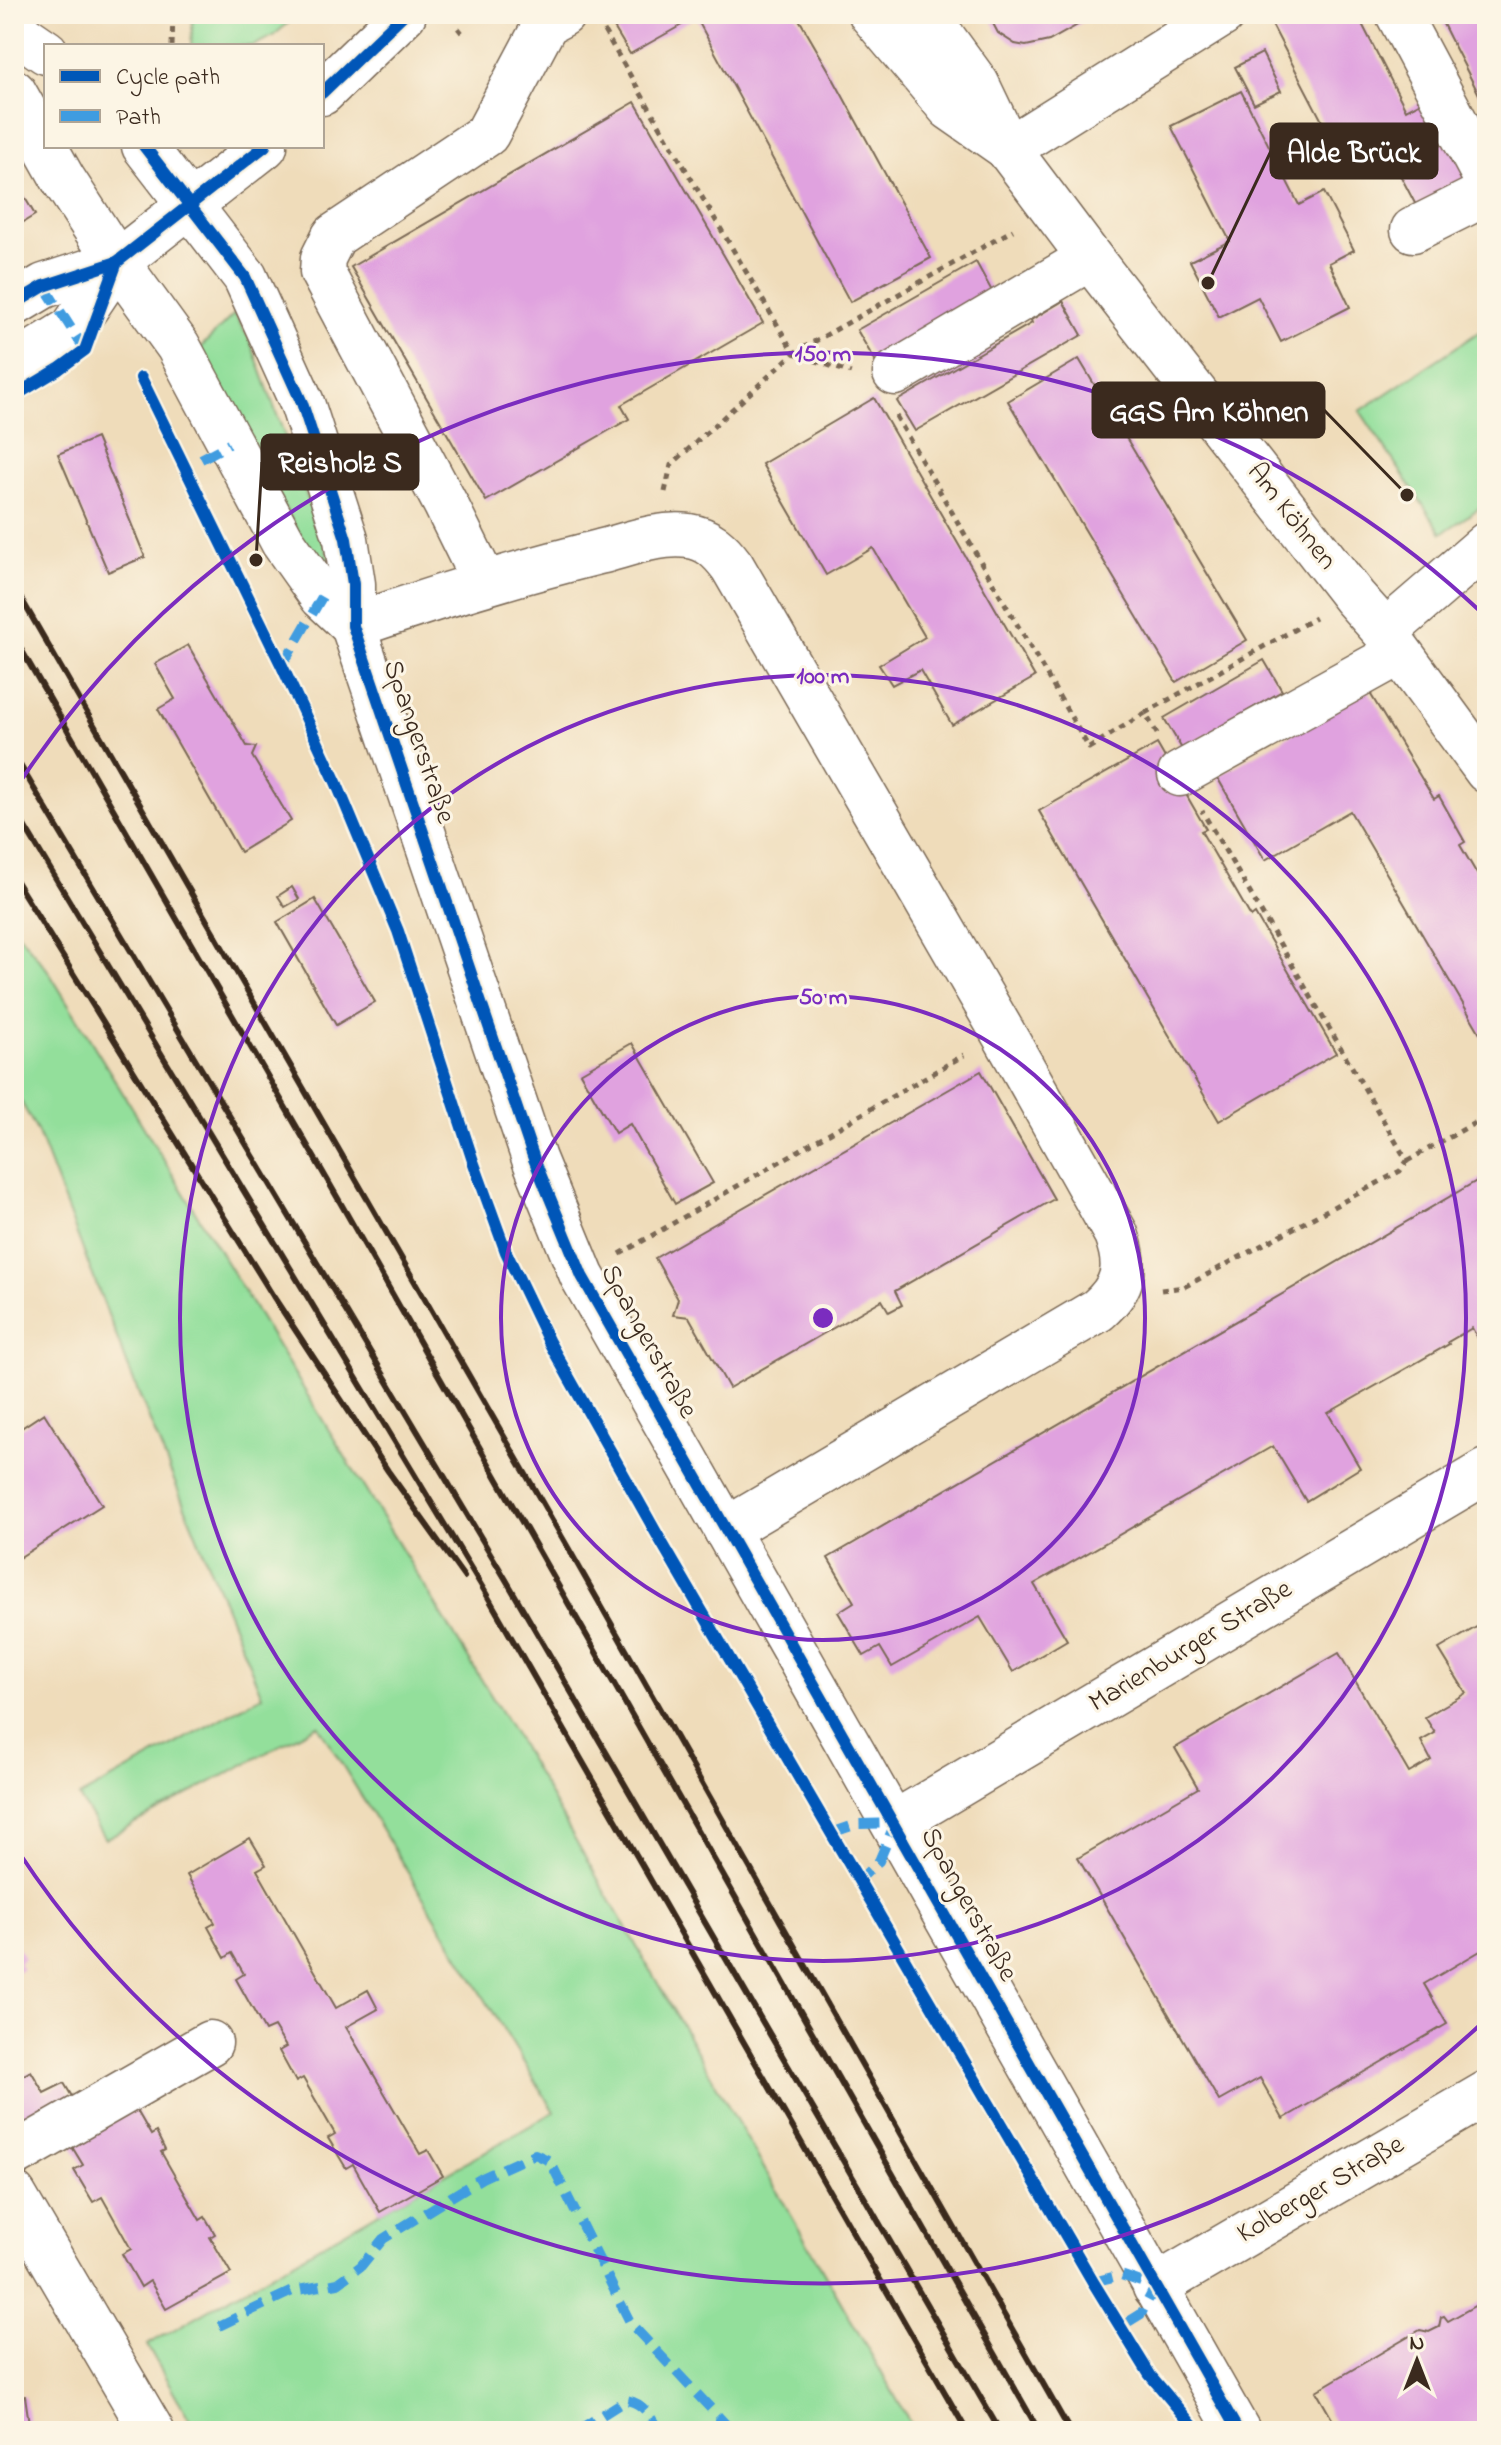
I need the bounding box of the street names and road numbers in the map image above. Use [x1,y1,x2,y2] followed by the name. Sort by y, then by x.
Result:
[1236,454,1346,580] street label: Am Köhnen
[371,655,465,830] street label: Spangerstraße
[589,1257,708,1427] street label: Spangerstraße
[1082,1570,1301,1724] street label: Marienburger Straße
[909,1820,1028,1990] street label: Spangerstraße
[1230,2125,1413,2255] street label: Kolberger Straße

